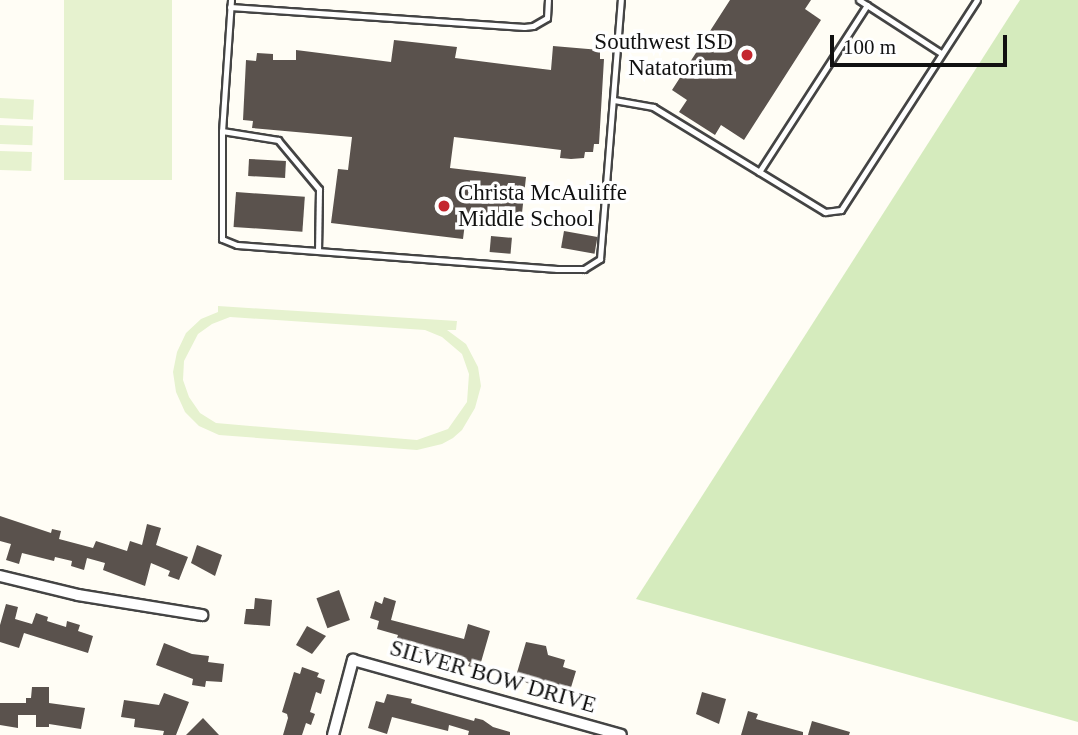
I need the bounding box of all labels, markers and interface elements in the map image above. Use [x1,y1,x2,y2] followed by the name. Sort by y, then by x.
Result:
[833,21,1010,65] scale bar
[594,28,733,82] place label: Southwest ISD Natatorium
[843,35,896,59] text: 100 m
[739,47,755,63] marker: Southwest ISD Natatorium
[458,179,627,233] place label: Christa McAuliffe Middle School
[436,198,452,214] marker: Christa McAuliffe Middle School
[386,634,600,720] street label: SILVER BOW DRIVE

